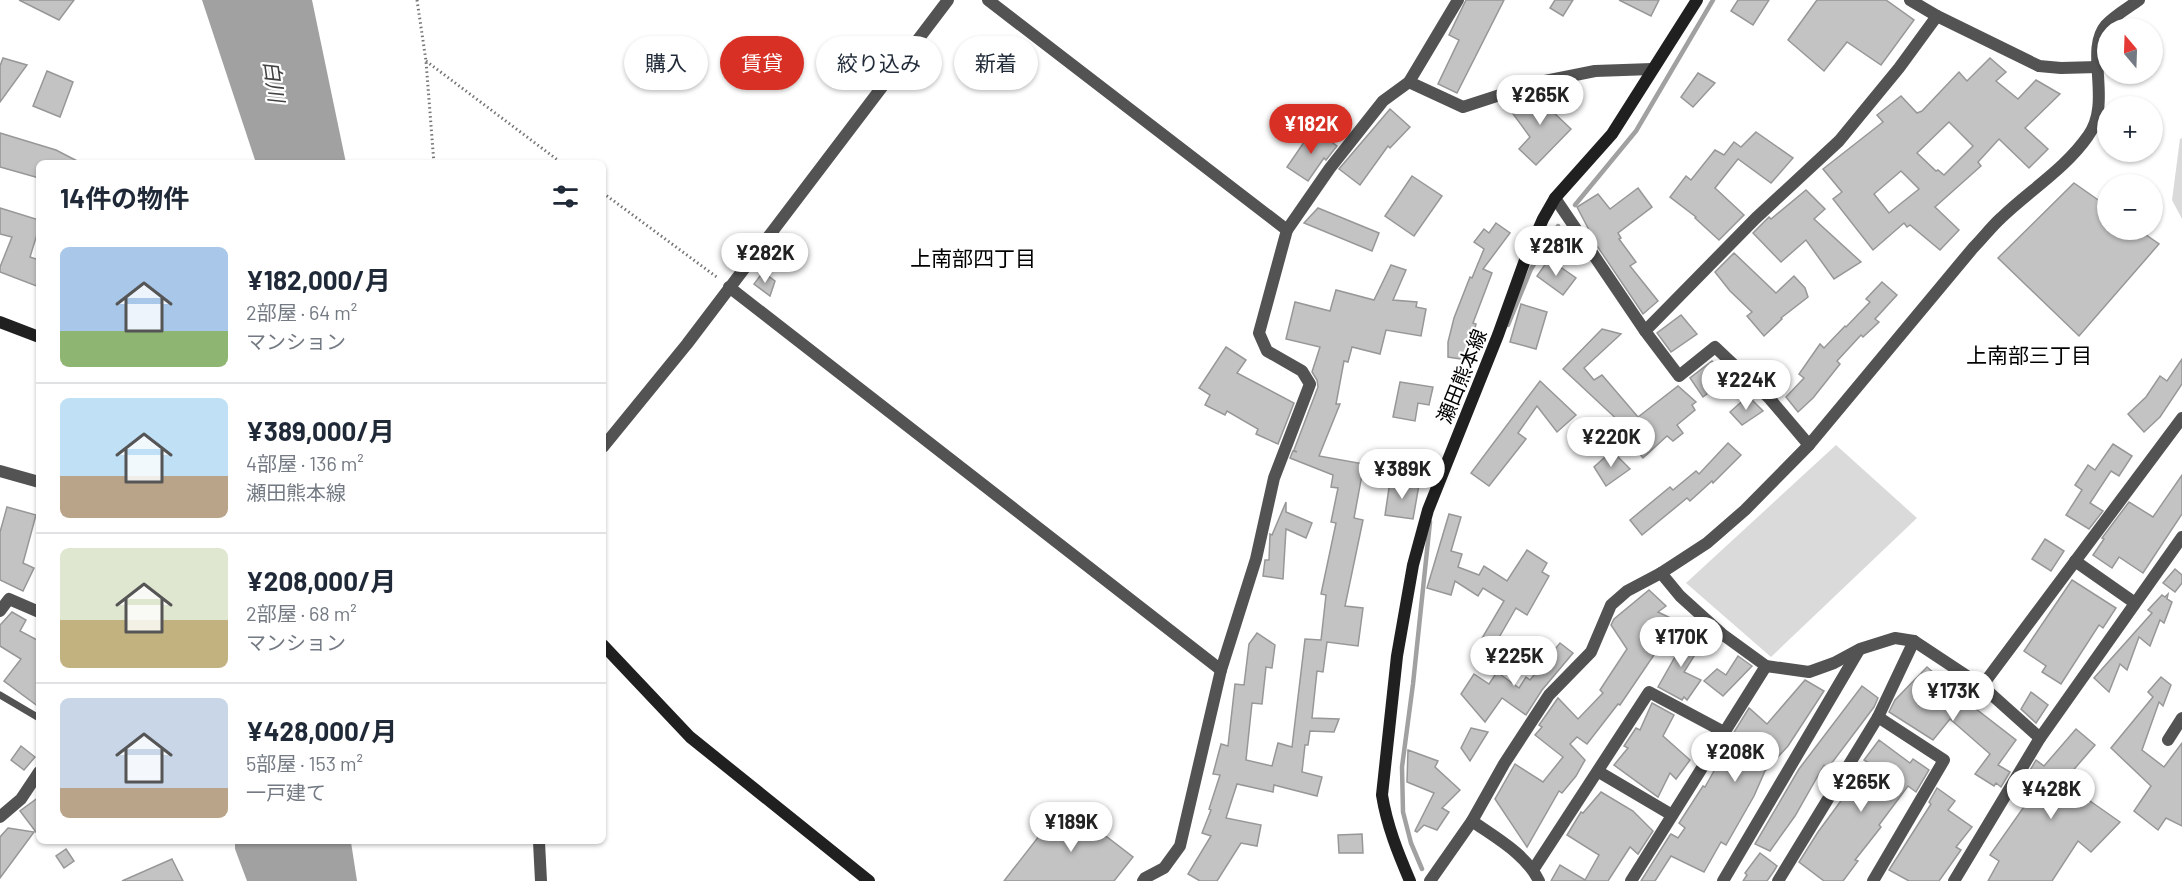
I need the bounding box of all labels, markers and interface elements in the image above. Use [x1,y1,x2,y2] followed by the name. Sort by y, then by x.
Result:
[2097,18,2163,84] north arrow
[2097,18,2163,240] map controls
[624,36,708,90] chip: 購入
[720,36,804,90] chip: 賃貸
[816,36,942,90] chip: 絞り込み
[954,36,1038,90] chip: 新着
[260,58,291,106] water label: 白川
[1498,75,1582,126] pin: ¥265K
[1511,82,1569,106] text: ¥265K
[2097,96,2163,162] button: +
[1269,104,1353,155] pin: ¥182K
[1283,111,1339,135] text: ¥182K
[2097,174,2163,240] button: −
[549,180,582,213] icon: filters
[60,182,189,213] text: 14件の物件
[1514,226,1598,277] pin: ¥281K
[723,233,807,284] pin: ¥282K
[1528,233,1584,257] text: ¥281K
[735,240,795,264] text: ¥282K
[910,245,1036,270] district label: 上南部四丁目
[246,264,391,295] text: ¥182,000/月
[108,271,180,343] icon: home
[246,300,357,324] text: 2部屋 · 64 m²
[1431,325,1491,427] street label: 瀬田熊本線
[246,329,346,353] text: マンション
[1966,342,2092,367] district label: 上南部三丁目
[1704,360,1788,411] pin: ¥224K
[1716,367,1776,391] text: ¥224K
[246,415,395,446] text: ¥389,000/月
[1569,417,1653,468] pin: ¥220K
[108,422,180,494] icon: home
[1581,424,1641,448] text: ¥220K
[1360,449,1444,500] pin: ¥389K
[246,451,364,475] text: 4部屋 · 136 m²
[1373,456,1431,480] text: ¥389K
[246,480,346,504] text: 瀬田熊本線
[246,565,396,596] text: ¥208,000/月
[108,572,180,644] icon: home
[246,601,357,625] text: 2部屋 · 68 m²
[1639,617,1723,668] pin: ¥170K
[1654,624,1708,648] text: ¥170K
[246,630,346,654] text: マンション
[1472,636,1556,687] pin: ¥225K
[1484,643,1544,667] text: ¥225K
[1911,671,1995,722] pin: ¥173K
[1926,678,1980,702] text: ¥173K
[246,715,397,746] text: ¥428,000/月
[108,722,180,794] icon: home
[1693,732,1777,783] pin: ¥208K
[1705,739,1765,763] text: ¥208K
[246,751,363,775] text: 5部屋 · 153 m²
[1819,762,1903,813] pin: ¥265K
[1832,769,1890,793] text: ¥265K
[2009,769,2093,820] pin: ¥428K
[2021,776,2081,800] text: ¥428K
[246,780,326,804] text: 一戸建て
[1029,802,1113,853] pin: ¥189K
[1044,809,1098,833] text: ¥189K

